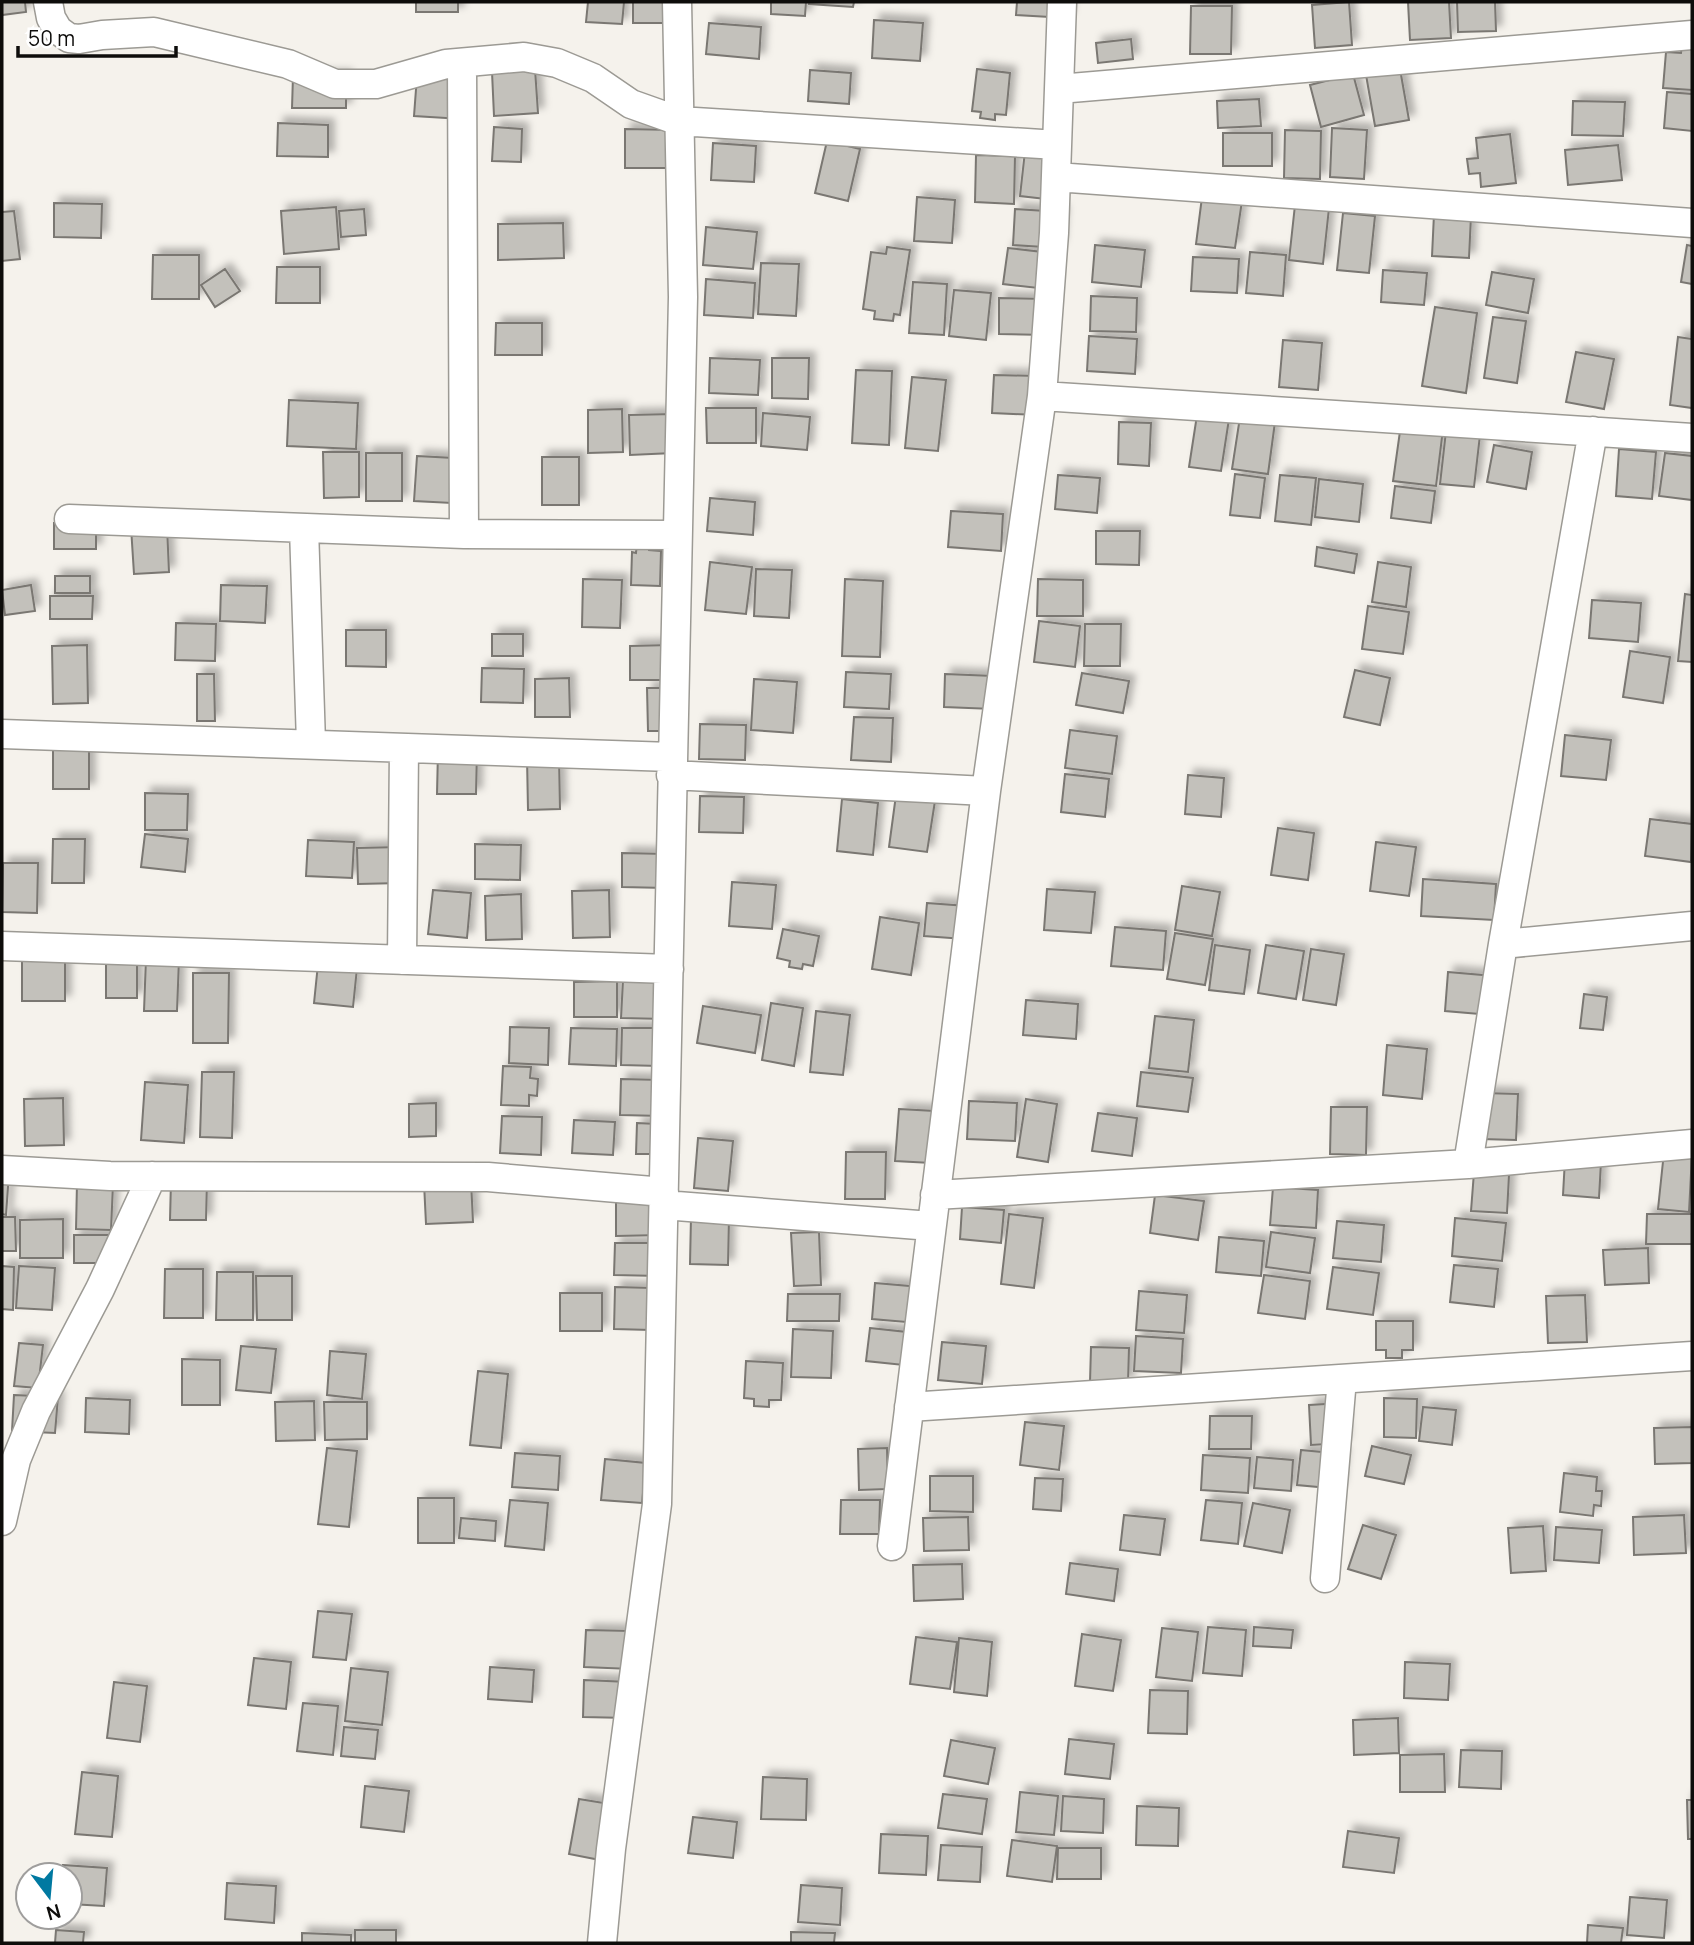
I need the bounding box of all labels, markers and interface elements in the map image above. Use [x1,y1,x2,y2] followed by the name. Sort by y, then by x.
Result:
[18,14,175,58] scale bar
[28,24,75,52] text: 50 m
[14,1861,84,1931] north arrow
[44,1898,64,1927] text: N

